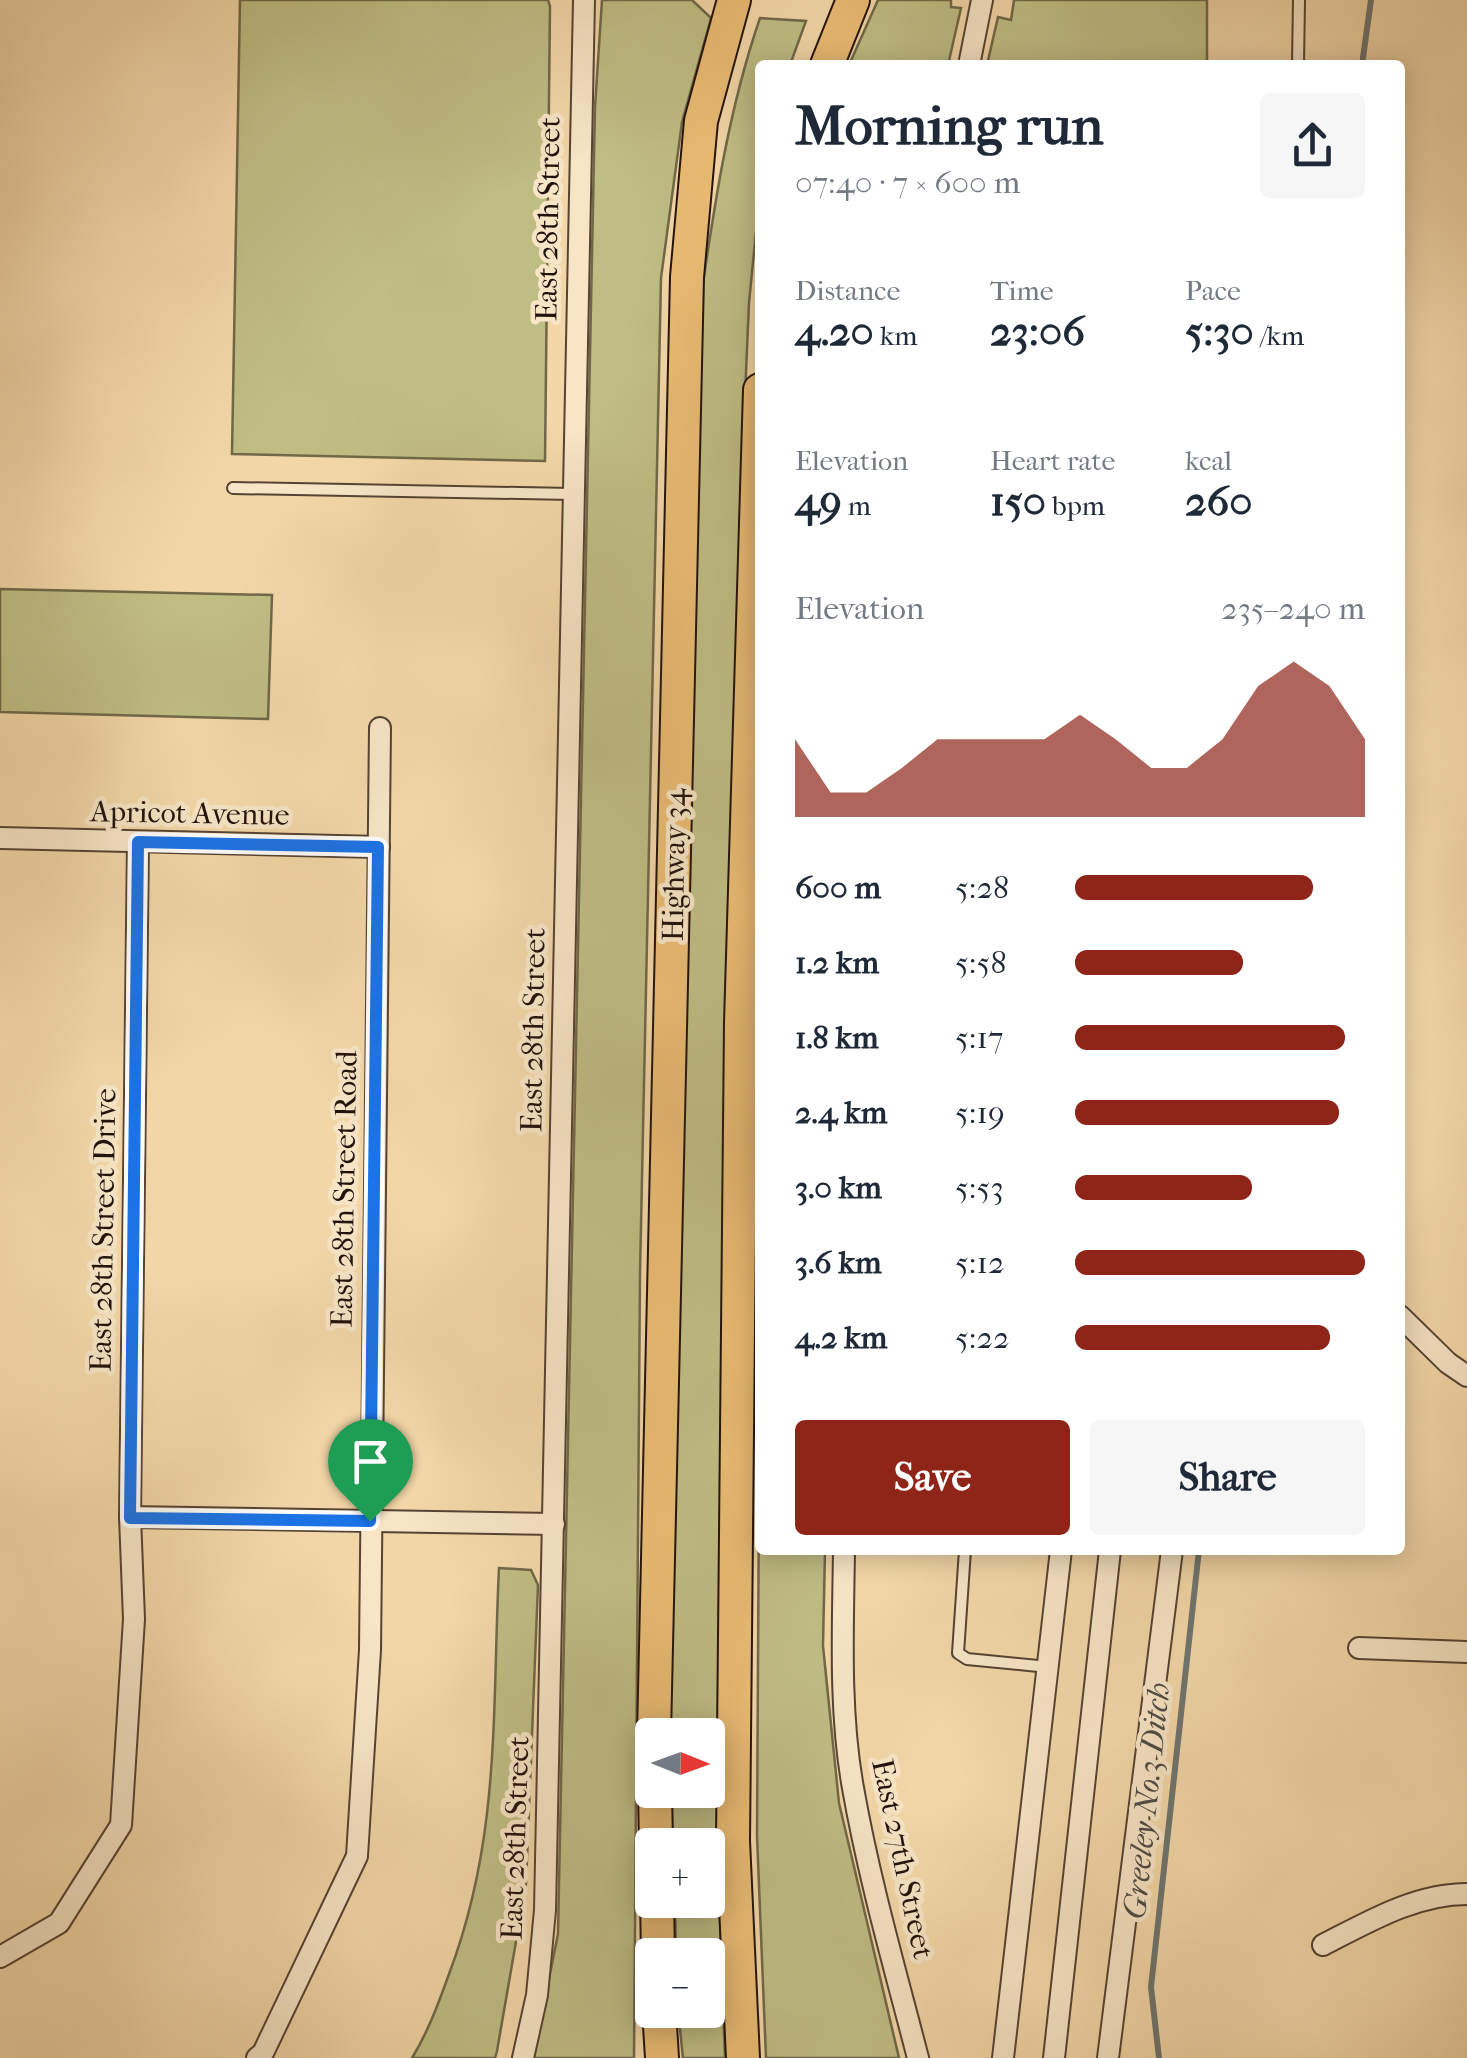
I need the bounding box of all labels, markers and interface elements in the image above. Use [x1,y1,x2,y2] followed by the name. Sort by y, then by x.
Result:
[1260,93,1365,198] button: share
[795,94,1103,158] text: Morning run
[529,116,568,321] street label: East 28th Street
[795,164,1020,201] text: 07:40 · 7 × 600 m
[795,274,900,307] text: Distance
[990,274,1054,307] text: Time
[1185,274,1241,307] text: Pace
[795,307,874,356] text: 4.20
[990,307,1085,356] text: 23:06
[1185,307,1254,356] text: 5:30
[874,319,917,352] text: km
[1254,319,1304,352] text: /km
[795,444,908,477] text: Elevation
[990,444,1115,477] text: Heart rate
[1185,444,1232,477] text: kcal
[795,477,842,526] text: 49
[990,477,1046,526] text: 150
[1185,477,1253,526] text: 260
[842,489,871,522] text: m
[1046,489,1105,522] text: bpm
[795,590,924,627] text: Elevation
[1221,590,1365,627] text: 235–240 m
[656,787,693,942] street label: Highway 34
[89,794,290,833] street label: Apricot Avenue
[795,869,881,906] text: 600 m
[955,869,1009,906] text: 5:28
[514,927,553,1132] street label: East 28th Street
[795,944,879,981] text: 1.2 km
[955,944,1006,981] text: 5:58
[795,1019,879,1056] text: 1.8 km
[955,1019,1003,1056] text: 5:17
[325,1049,364,1328] street label: East 28th Street Road
[84,1088,123,1372] street label: East 28th Street Drive
[795,1094,887,1131] text: 2.4 km
[955,1094,1005,1131] text: 5:19
[795,1169,882,1206] text: 3.0 km
[955,1169,1004,1206] text: 5:53
[795,1244,882,1281] text: 3.6 km
[955,1244,1004,1281] text: 5:12
[795,1319,887,1356] text: 4.2 km
[955,1319,1009,1356] text: 5:22
[328,1419,413,1522] pin
[795,1420,1070,1535] button: Save
[1090,1420,1365,1535] button: Share
[343,1434,398,1489] icon: arrive
[1116,1681,1177,1921] water label: Greeley No.3 Ditch
[635,1718,725,1808] north arrow
[635,1718,725,2028] map controls
[494,1735,537,1941] street label: East 28th Street
[864,1756,941,1963] street label: East 27th Street
[635,1828,725,1918] button: +
[635,1938,725,2028] button: −

